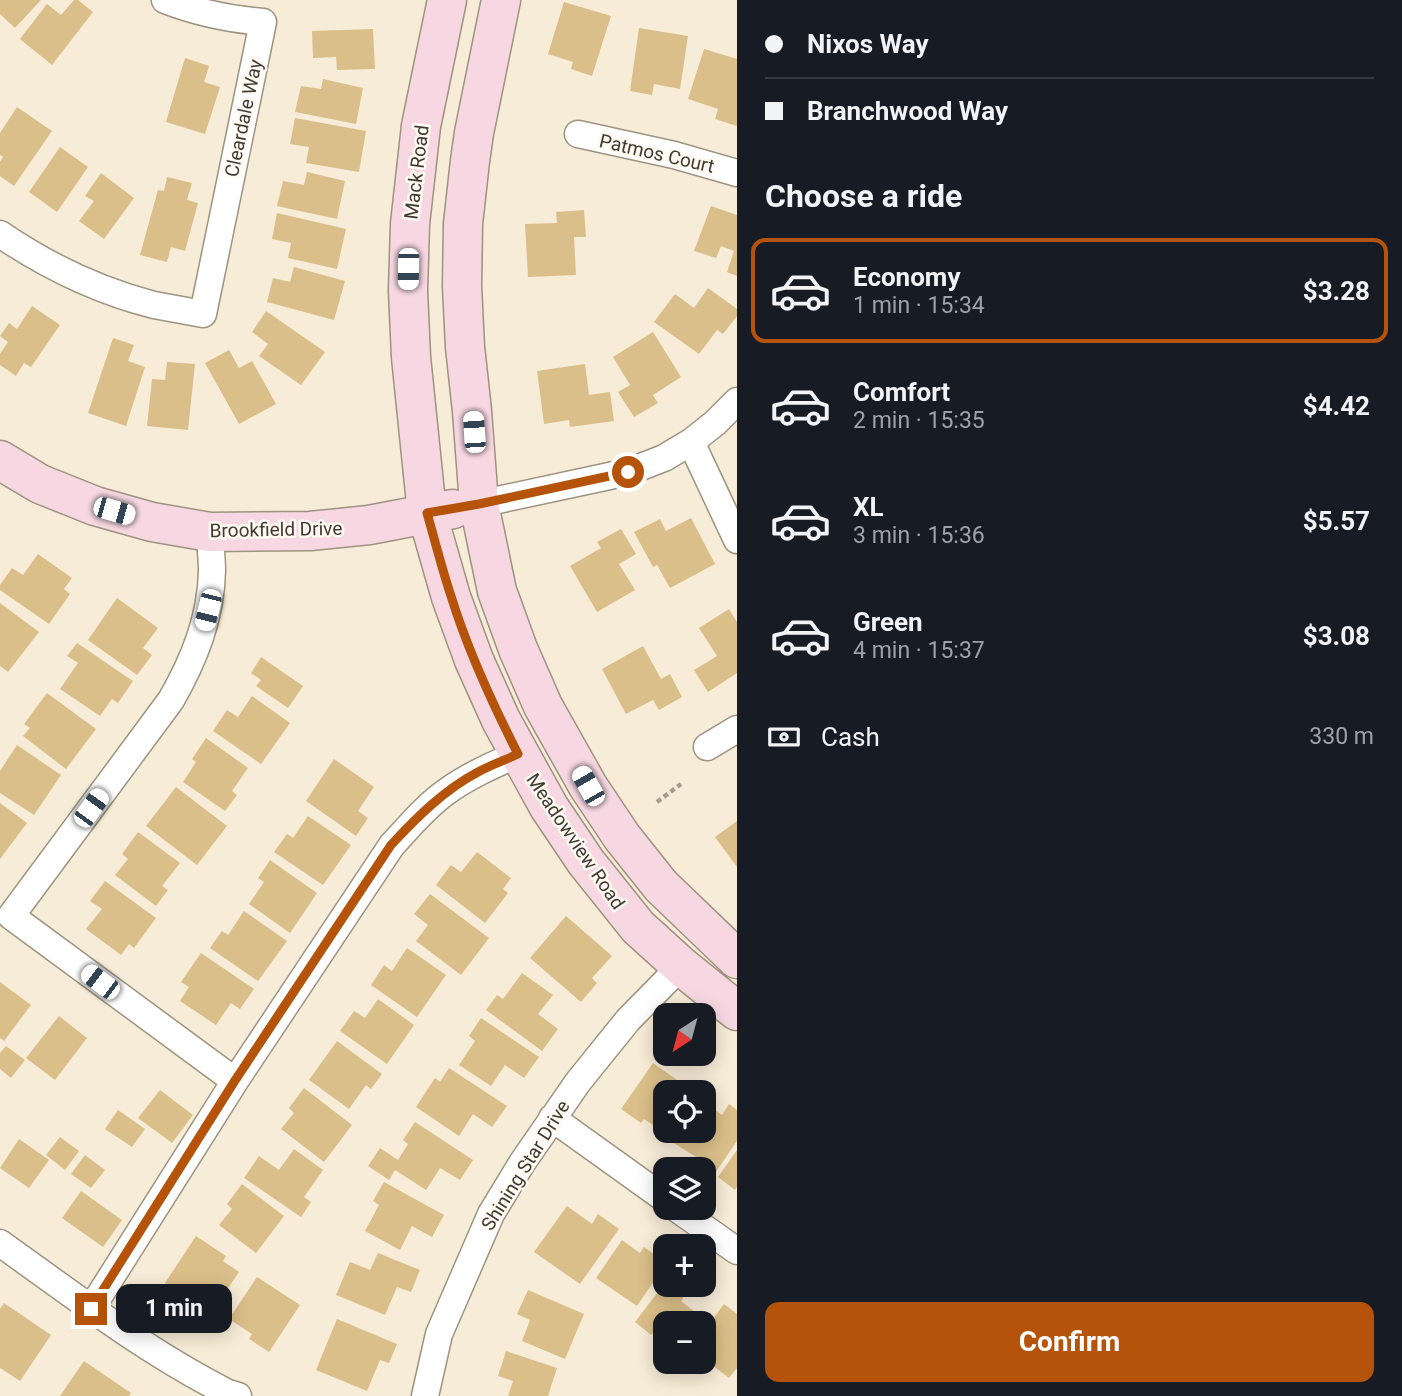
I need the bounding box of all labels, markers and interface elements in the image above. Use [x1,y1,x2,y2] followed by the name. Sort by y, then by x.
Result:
[807,29,929,59] text: Nixos Way
[220,57,267,179] street label: Cleardale Way
[807,96,1008,126] text: Branchwood Way
[399,124,434,221] street label: Mack Road
[597,129,717,178] street label: Patmos Court
[765,177,962,215] text: Choose a ride
[398,248,419,290] car
[769,259,832,322] icon: car
[853,262,960,292] text: Economy
[1303,276,1370,306] text: $3.28
[853,292,985,319] text: 1 min · 15:34
[769,374,832,437] icon: car
[853,377,950,407] text: Comfort
[1303,391,1370,421] text: $4.42
[853,407,985,434] text: 2 min · 15:35
[463,410,486,454] car
[612,456,644,488] route start
[769,489,832,552] icon: car
[853,492,884,522] text: XL
[91,495,138,527] car
[1303,506,1370,536] text: $5.57
[209,517,343,542] street label: Brookfield Drive
[853,522,985,549] text: 3 min · 15:36
[193,587,224,633] car
[769,604,832,667] icon: car
[853,607,923,637] text: Green
[1303,621,1370,651] text: $3.08
[853,637,985,664] text: 4 min · 15:37
[765,718,803,756] icon: cash
[821,722,880,752] text: Cash
[1309,723,1374,750] text: 330 m
[569,763,608,809] car
[522,769,630,914] street label: Meadowview Road
[71,785,112,831] car
[77,961,124,1003] car
[653,1003,716,1066] north arrow
[653,1003,716,1374] map controls
[653,1080,716,1143] button: locate
[476,1096,575,1235] street label: Shining Star Drive
[653,1157,716,1220] button: layers
[653,1234,716,1297] button: +
[116,1284,231,1334] callout: 1 min
[75,1293,107,1325] route end
[145,1295,203,1322] text: 1 min
[765,1302,1374,1382] button: Confirm
[653,1311,716,1374] button: −

